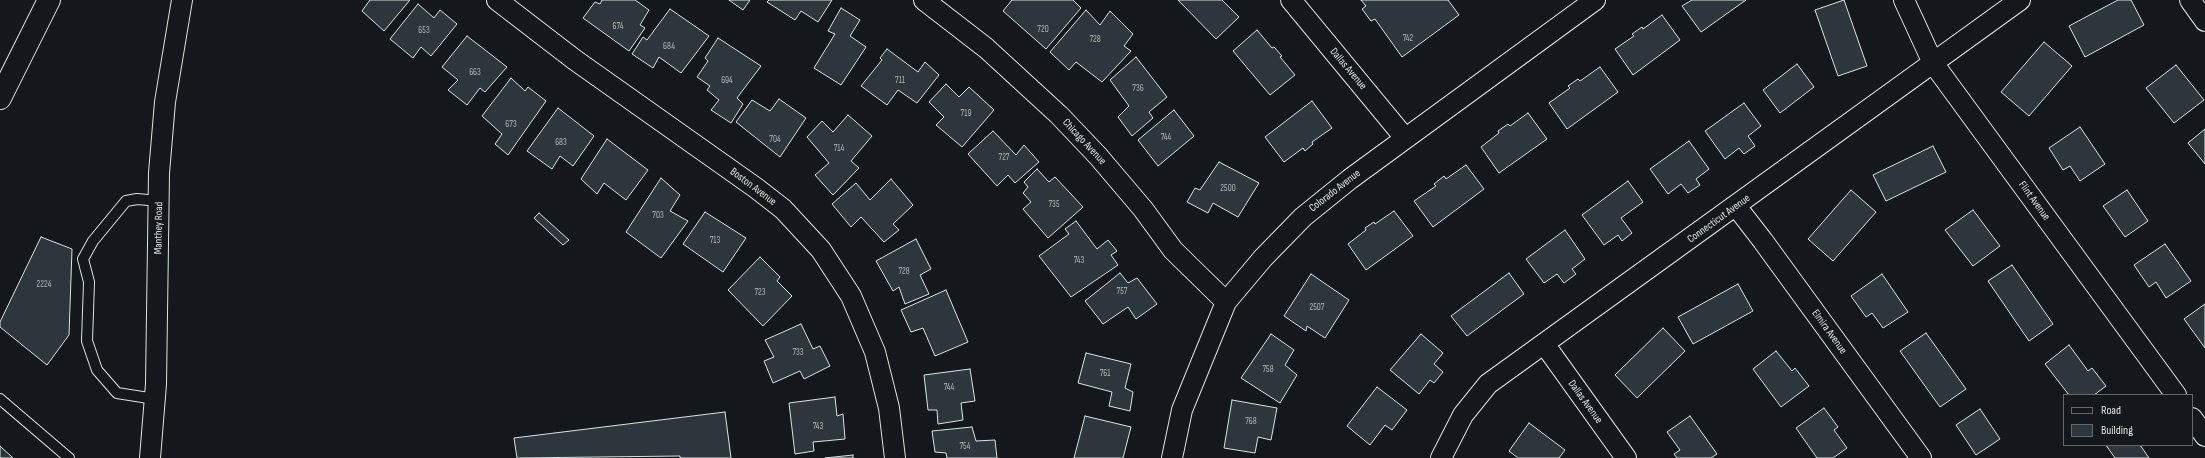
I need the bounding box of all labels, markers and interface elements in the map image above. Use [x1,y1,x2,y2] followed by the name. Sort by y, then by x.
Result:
[613,22,623,32] house number: 674
[1037,25,1049,35] house number: 720
[418,26,430,36] house number: 653
[1403,34,1413,44] house number: 742
[1089,35,1101,45] house number: 728
[663,42,675,52] house number: 684
[1327,45,1369,93] street label: Dallas Avenue
[469,68,481,78] house number: 663
[721,76,733,86] house number: 694
[895,76,905,86] house number: 711
[1132,84,1144,94] house number: 736
[961,109,971,119] house number: 719
[1059,116,1109,168] street label: Chicago Avenue
[505,120,517,130] house number: 673
[1161,133,1171,143] house number: 744
[769,135,781,145] house number: 704
[555,138,567,148] house number: 683
[834,144,844,154] house number: 714
[999,153,1009,163] house number: 727
[727,165,779,209] street label: Boston Avenue
[1307,167,1363,215] street label: Colorado Avenue
[2015,179,2053,223] street label: Flint Avenue
[1220,184,1236,194] house number: 2500
[1685,192,1753,246] street label: Connecticut Avenue
[1049,200,1059,210] house number: 735
[152,202,166,254] street label: Manthey Road
[652,211,664,221] house number: 703
[710,236,720,246] house number: 713
[1074,256,1084,266] house number: 743
[898,267,910,277] house number: 728
[37,280,51,290] house number: 2224
[1117,287,1127,297] house number: 757
[754,288,766,298] house number: 723
[1310,303,1324,313] house number: 2507
[1809,307,1849,357] street label: Elmira Avenue
[792,348,804,358] house number: 733
[1262,365,1274,375] house number: 758
[1100,369,1110,379] house number: 761
[1565,378,1605,426] street label: Dallas Avenue
[944,383,954,393] house number: 744
[2063,394,2193,446] legend
[2101,403,2121,418] text: Road
[1245,417,1257,427] house number: 768
[813,422,823,432] house number: 743
[2101,423,2133,438] text: Building
[960,442,970,452] house number: 754

